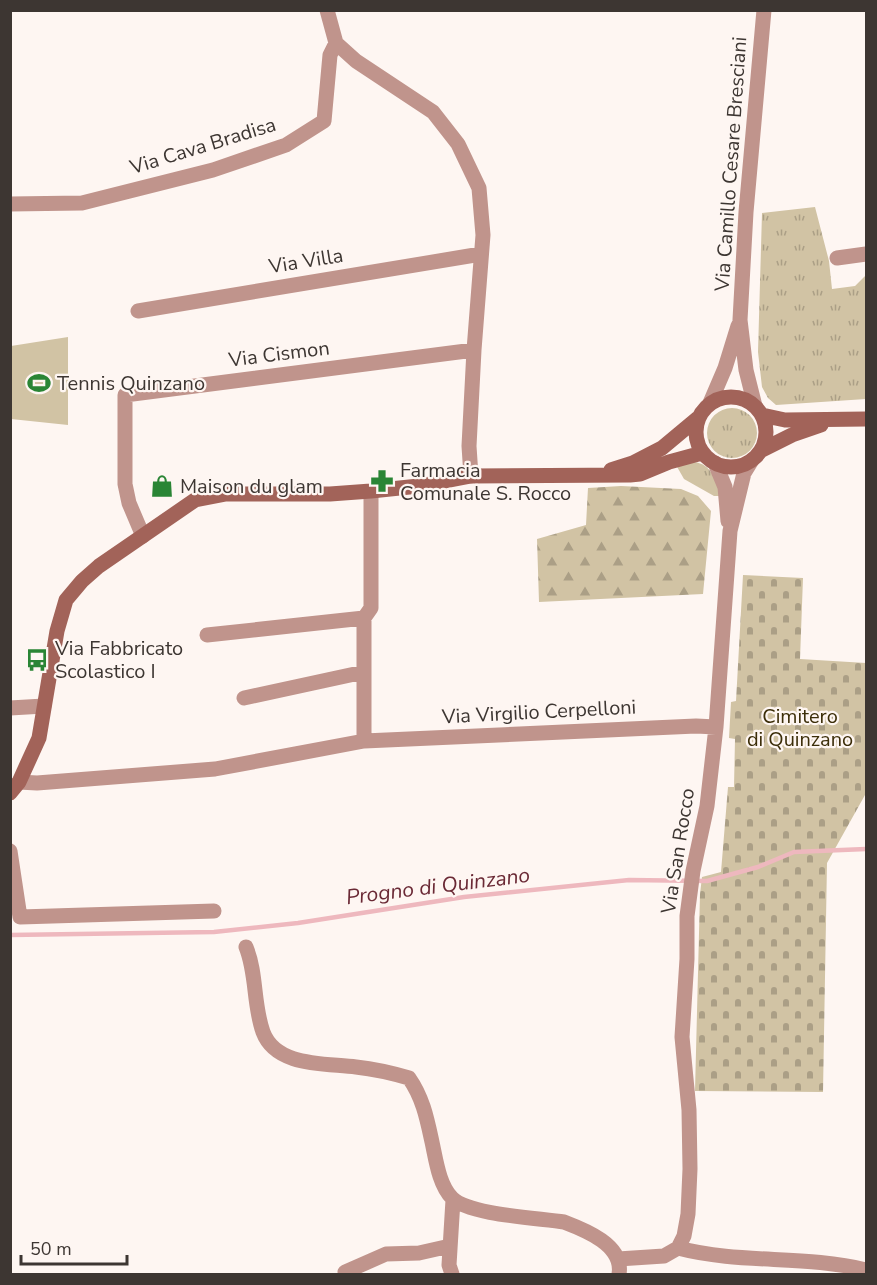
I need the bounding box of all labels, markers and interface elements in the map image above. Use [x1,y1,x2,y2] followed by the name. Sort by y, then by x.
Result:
[709,36,753,293] street label: Via Camillo Cesare Bresciani
[126,111,279,181] street label: Via Cava Bradisa
[266,242,345,280] street label: Via Villa
[226,334,331,374] street label: Via Cismon
[26,370,52,396] sports icon: Tennis Quinzano
[57,370,205,397] place label: Tennis Quinzano
[400,457,571,507] place label: Farmacia Comunale S. Rocco
[369,468,395,494] pharmacy icon: Farmacia Comunale S. Rocco
[149,473,175,499] shop icon: Maison du glam
[180,473,323,500] place label: Maison du glam
[54,635,183,685] place label: Via Fabbricato Scolastico I
[24,647,50,673] bus stop icon: Via Fabbricato Scolastico I
[440,693,637,731] street label: Via Virgilio Cerpelloni
[747,703,853,753] park label: Cimitero di Quinzano
[655,786,701,917] street label: Via San Rocco
[344,861,532,911] water label: Progno di Quinzano
[21,1228,128,1266] scale bar
[30,1237,72,1261] text: 50 m

